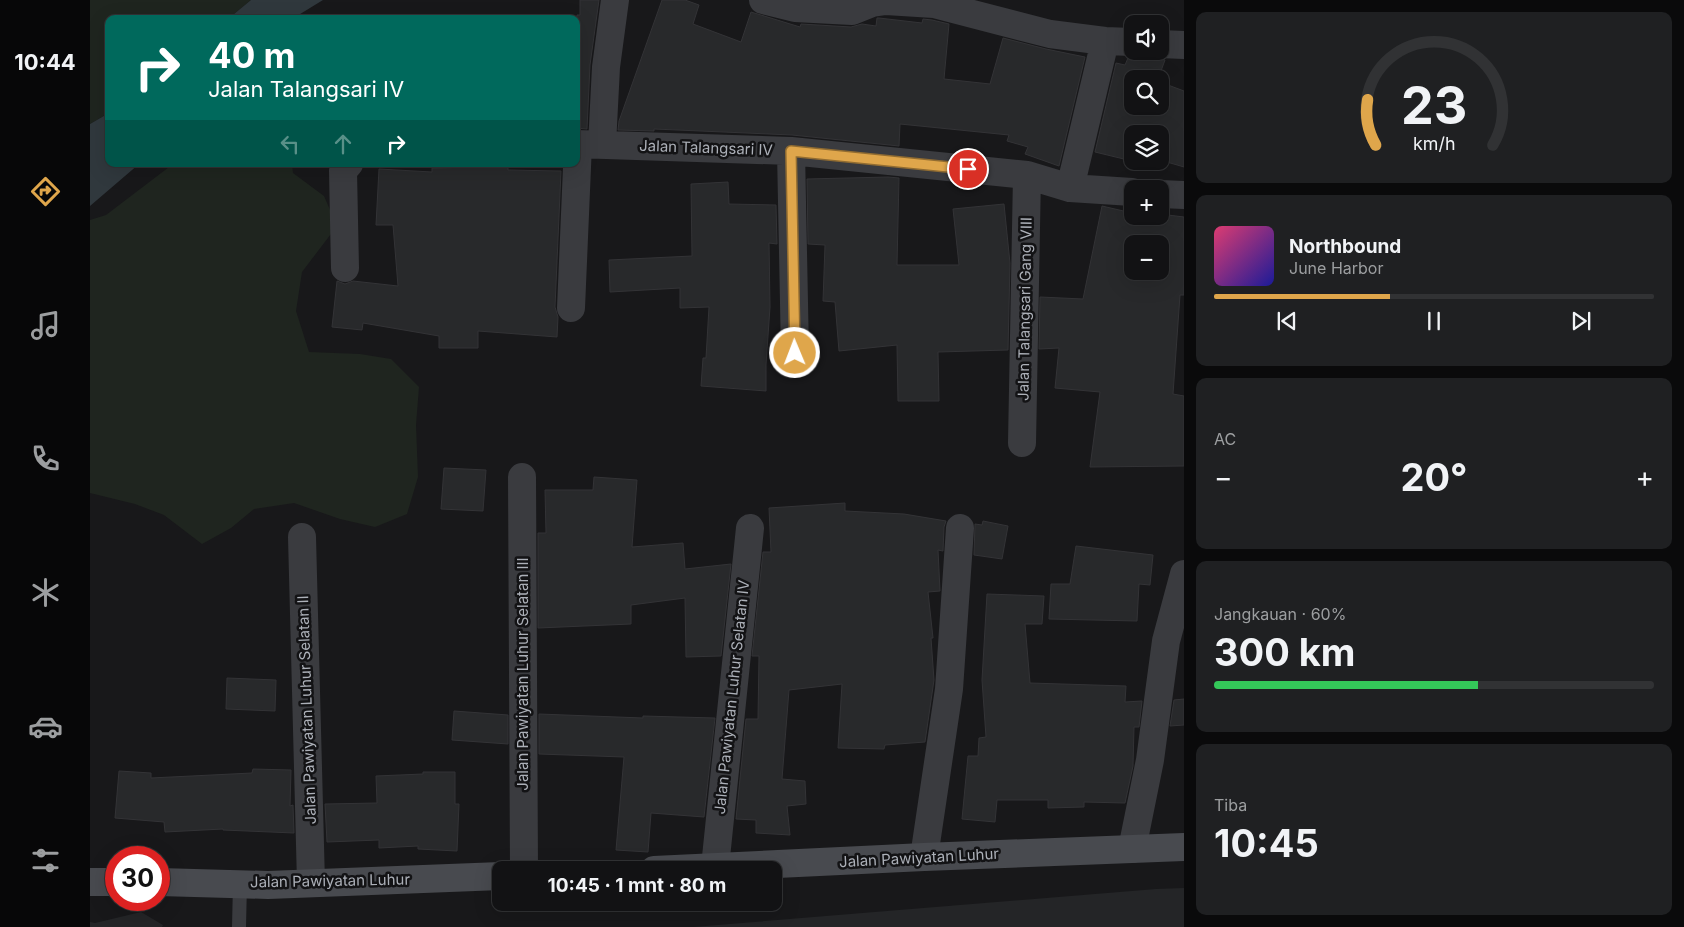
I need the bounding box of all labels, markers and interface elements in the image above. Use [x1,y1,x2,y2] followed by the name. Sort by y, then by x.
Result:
[1124,15,1169,280] map controls
[1124,15,1169,60] button: sound
[208,34,296,76] text: 40 m
[125,35,190,100] icon: right
[14,49,76,75] text: 10:44
[1124,70,1169,115] button: search
[1401,74,1467,137] text: 23
[208,76,404,102] text: Jalan Talangsari IV
[1124,125,1169,170] button: layers
[276,130,304,158] icon: left
[329,130,357,158] icon: ahead
[382,130,410,158] icon: right
[1413,133,1455,154] text: km/h
[639,136,773,159] street label: Jalan Talangsari IV
[947,148,989,190] pin
[954,155,982,183] icon: arrive
[28,174,63,209] icon: directions
[1124,180,1169,225] button: +
[1013,217,1036,401] street label: Jalan Talangsari Gang VIII
[1124,235,1169,280] button: −
[1289,235,1401,258] text: Northbound
[1289,258,1383,278] text: June Harbor
[1273,307,1301,335] icon: previous
[1420,307,1448,335] icon: pause
[1567,307,1595,335] icon: next
[28,308,63,343] icon: music
[768,326,820,378] position arrow
[1214,429,1236,449] text: AC
[28,441,63,476] icon: phone
[1400,454,1468,500] text: 20°
[1214,460,1233,494] text: −
[1635,460,1654,494] text: +
[513,557,532,791] street label: Jalan Pawiyatan Luhur Selatan III
[28,575,63,610] icon: climate
[710,579,753,815] street label: Jalan Pawiyatan Luhur Selatan IV
[293,595,320,825] street label: Jalan Pawiyatan Luhur Selatan II
[1214,604,1346,624] text: Jangkauan · 60%
[1214,629,1356,675] text: 300 km
[28,709,63,744] icon: car
[1214,795,1247,815] text: Tiba
[1214,820,1319,866] text: 10:45
[28,843,63,878] icon: filters
[839,844,1000,871] street label: Jalan Pawiyatan Luhur
[105,846,170,911] speed limit sign: 30
[250,870,411,891] street label: Jalan Pawiyatan Luhur
[548,874,726,897] text: 10:45 · 1 mnt · 80 m

